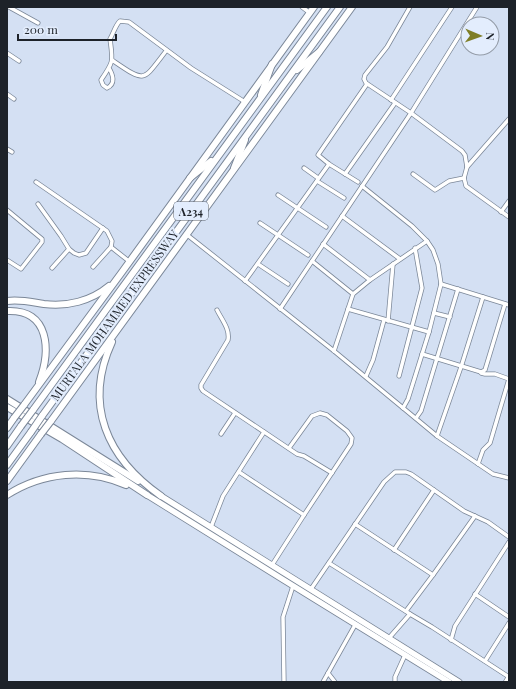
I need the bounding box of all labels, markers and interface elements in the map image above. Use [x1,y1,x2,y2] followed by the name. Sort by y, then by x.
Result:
[18,16,116,42] scale bar
[460,16,500,56] north arrow
[24,21,58,37] text: 200 m
[483,32,498,41] text: N
[174,202,208,220] road number: A234
[46,226,182,404] street label: MURTALA MOHAMMED EXPRESSWAY

